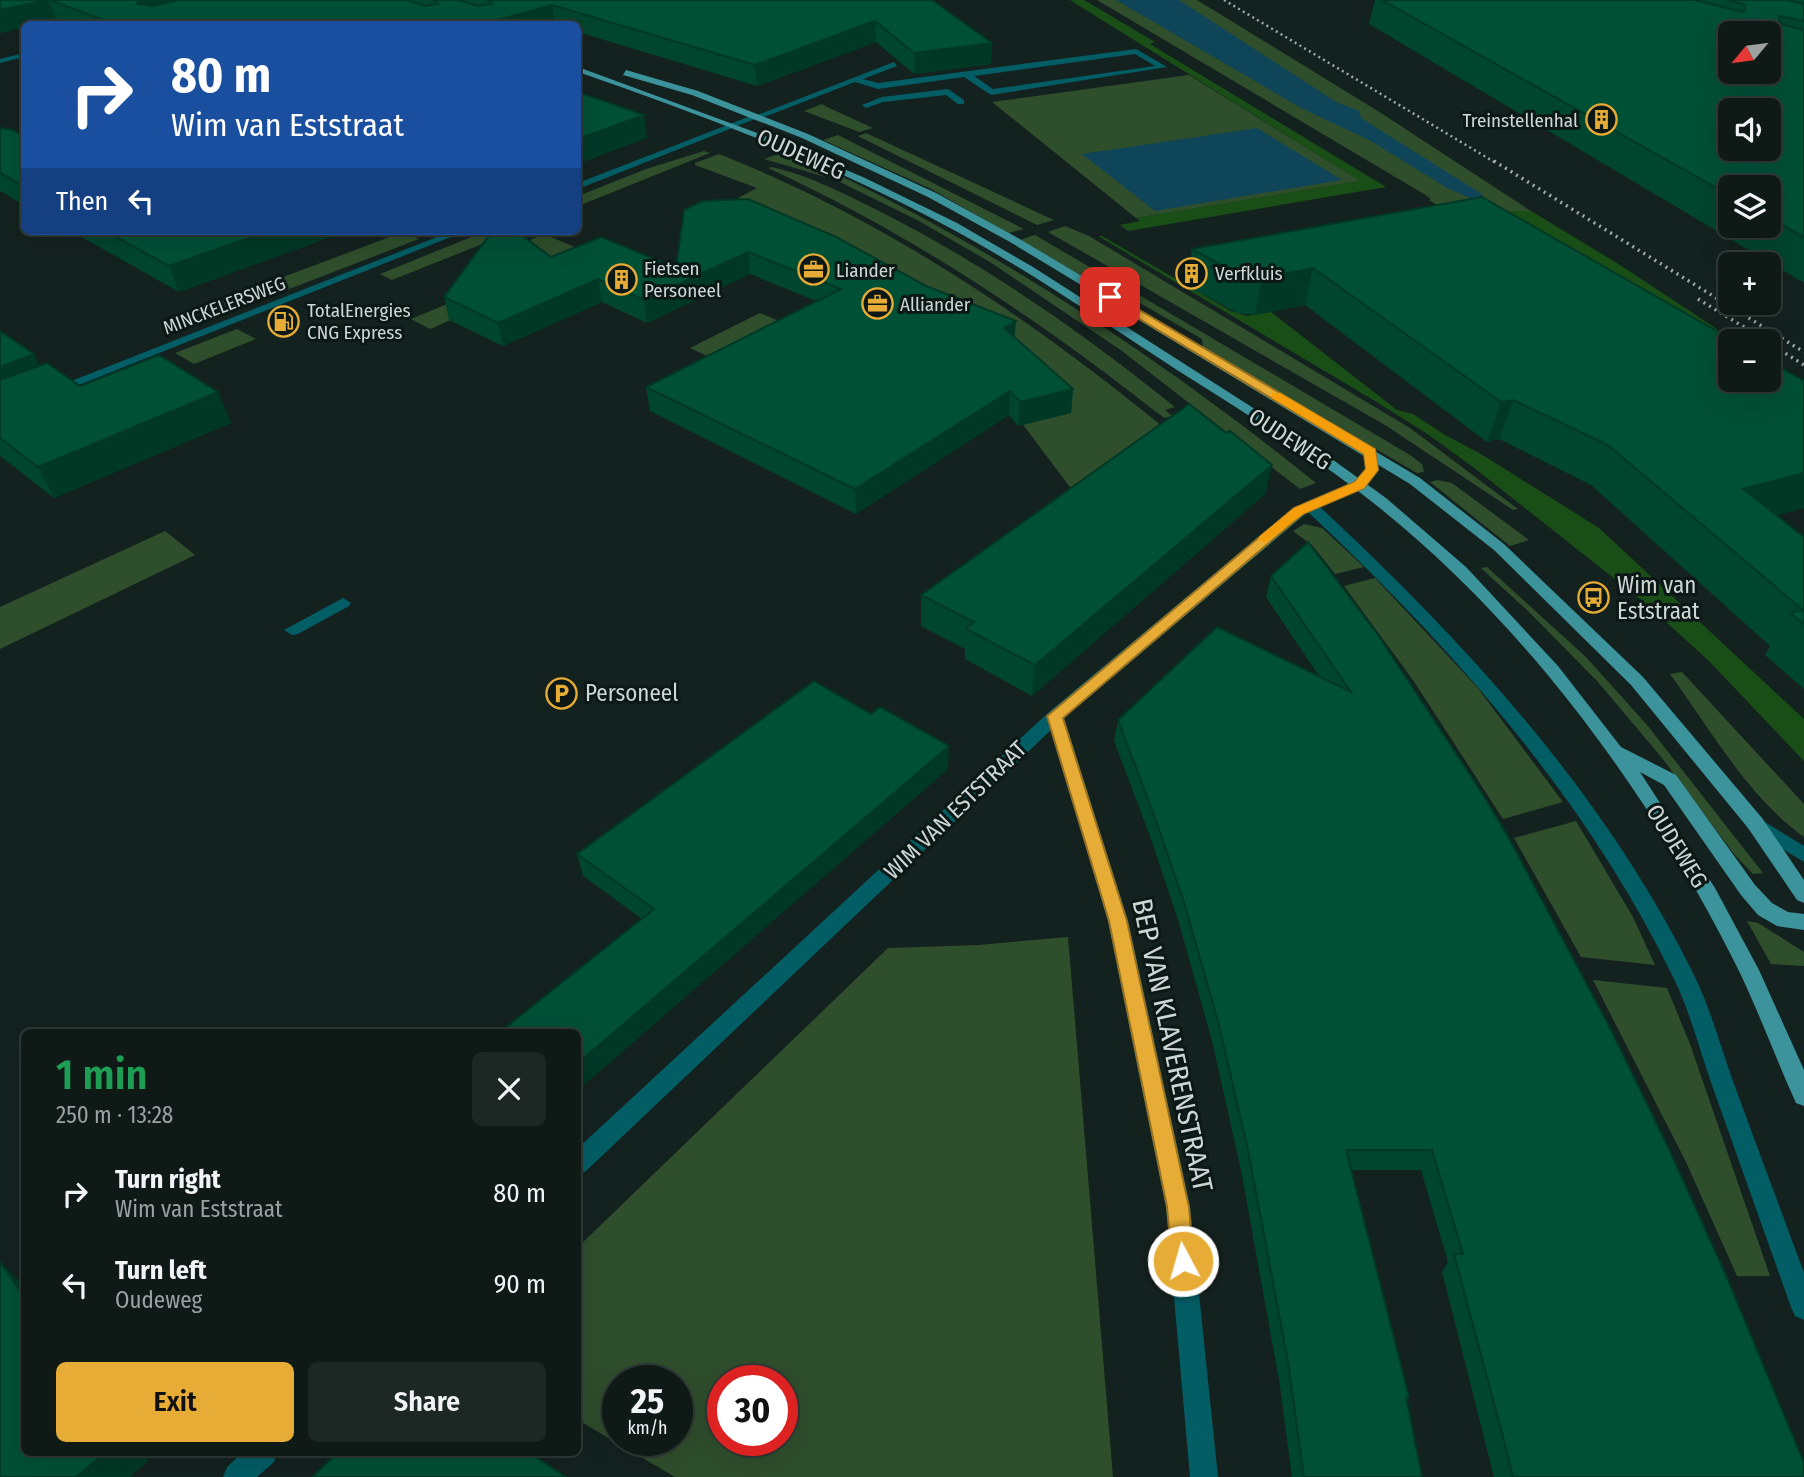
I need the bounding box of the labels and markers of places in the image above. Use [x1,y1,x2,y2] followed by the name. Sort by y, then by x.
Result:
[1584,103,1618,137] building icon: Treinstellenhal
[1463,109,1578,132] place label: Treinstellenhal
[796,253,830,287] office icon: Liander
[1175,256,1209,290] building icon: Verfkluis
[644,257,721,302] place label: Fietsen Personeel
[836,259,895,282] place label: Liander
[604,262,638,296] building icon: Fietsen Personeel
[1215,262,1283,285] place label: Verfkluis
[1080,267,1140,327] pin
[860,287,894,321] office icon: Alliander
[900,293,971,316] place label: Alliander
[307,299,411,344] place label: TotalEnergies CNG Express
[267,304,301,338] fuel station icon: TotalEnergies CNG Express
[1617,571,1700,625] place label: Wim van Eststraat
[1577,581,1611,615] bus stop icon: Wim van Eststraat
[545,676,579,710] parking icon: Personeel
[585,679,678,707] place label: Personeel

